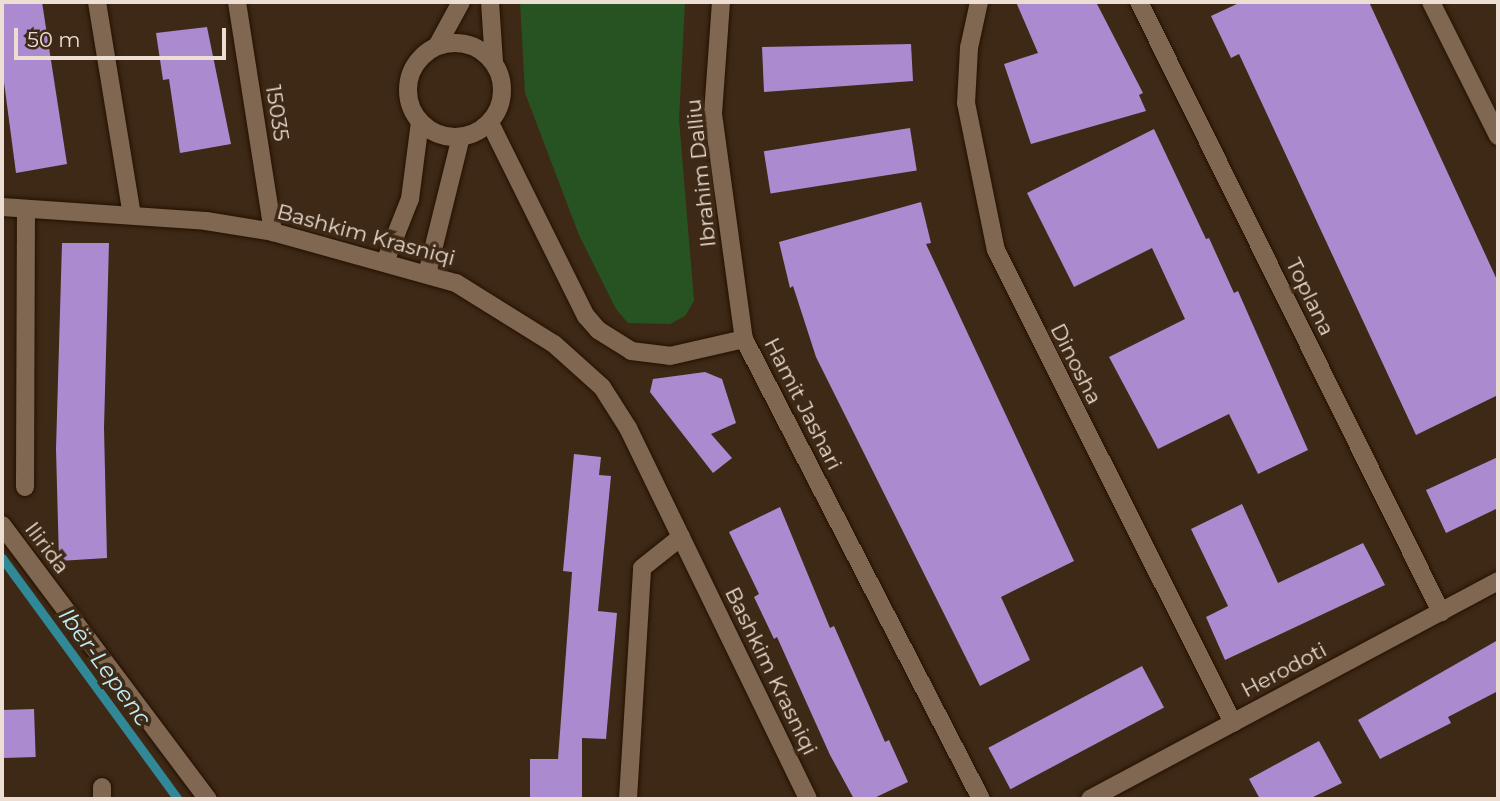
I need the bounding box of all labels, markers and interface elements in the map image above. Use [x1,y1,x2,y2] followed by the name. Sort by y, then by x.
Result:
[18,14,229,58] scale bar
[27,27,81,52] text: 50 m
[260,83,294,143] street label: 15035
[681,98,721,248] street label: Ibrahim Dalliu
[274,199,458,271] street label: Bashkim Krasniqi
[1280,254,1340,340] street label: Toplana
[1045,319,1107,409] street label: Dinosha
[759,334,847,474] street label: Hamit Jashari
[19,517,75,579] street label: Ilirida
[719,583,823,759] street label: Bashkim Krasniqi
[53,602,157,732] water label: Ibër-Lepenc
[1237,637,1331,703] street label: Herodoti

